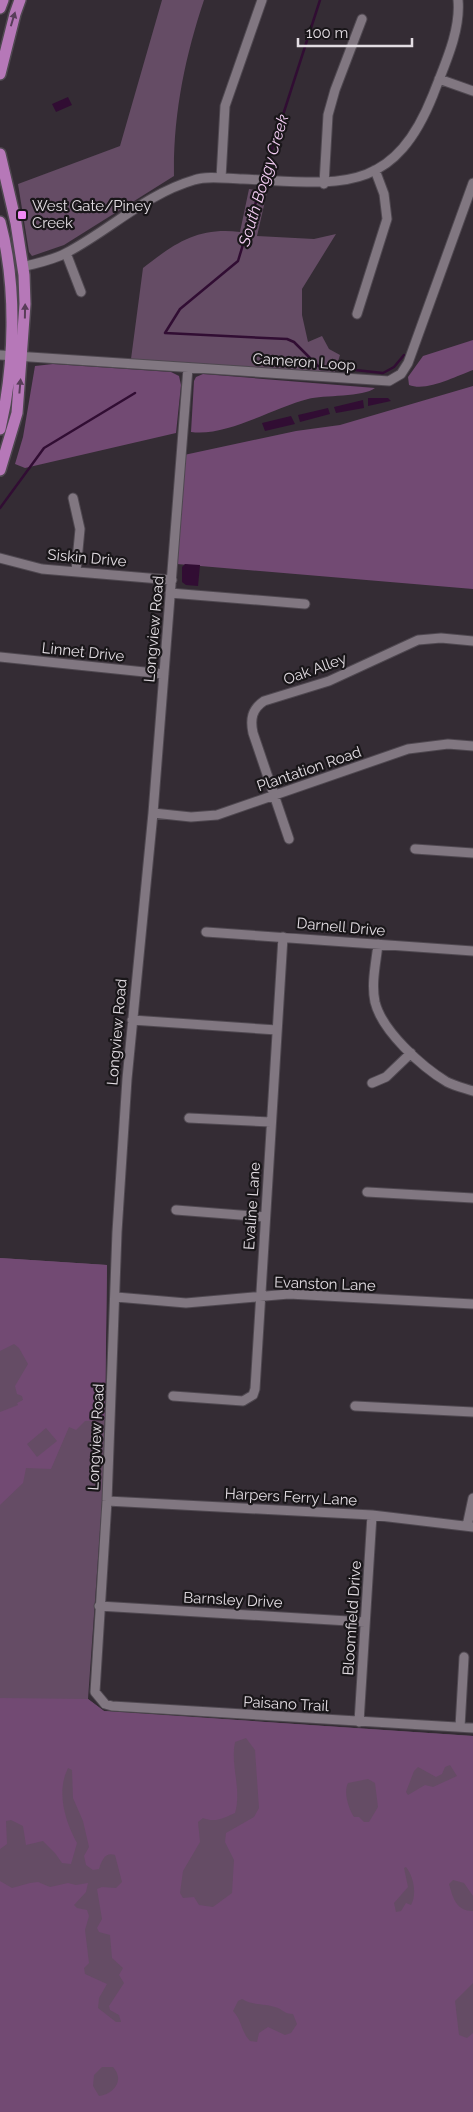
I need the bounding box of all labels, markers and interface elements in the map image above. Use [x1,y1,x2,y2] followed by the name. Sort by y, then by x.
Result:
[10,12,18,27] one-way arrow
[298,15,412,47] scale bar
[306,24,348,42] text: 100 m
[234,112,293,249] water label: South Boggy Creek
[32,197,151,232] place label: West Gate/Piney Creek
[16,209,28,221] marker: West Gate/Piney Creek
[21,303,29,319] one-way arrow
[252,349,356,375] street label: Cameron Loop
[16,378,24,394] one-way arrow
[47,546,127,570] street label: Siskin Drive
[140,575,168,683] street label: Longview Road
[41,639,125,665] street label: Linnet Drive
[281,649,349,689] street label: Oak Alley
[254,743,364,795] street label: Plantation Road
[296,914,386,940] street label: Darnell Drive
[103,978,131,1086] street label: Longview Road
[240,1161,264,1251] street label: Evaline Lane
[274,1273,376,1295] street label: Evanston Lane
[84,1383,108,1491] street label: Longview Road
[224,1485,358,1509] street label: Harpers Ferry Lane
[339,1560,365,1676] street label: Bloomfield Drive
[183,1588,283,1612] street label: Barnsley Drive
[243,1693,330,1715] street label: Paisano Trail

